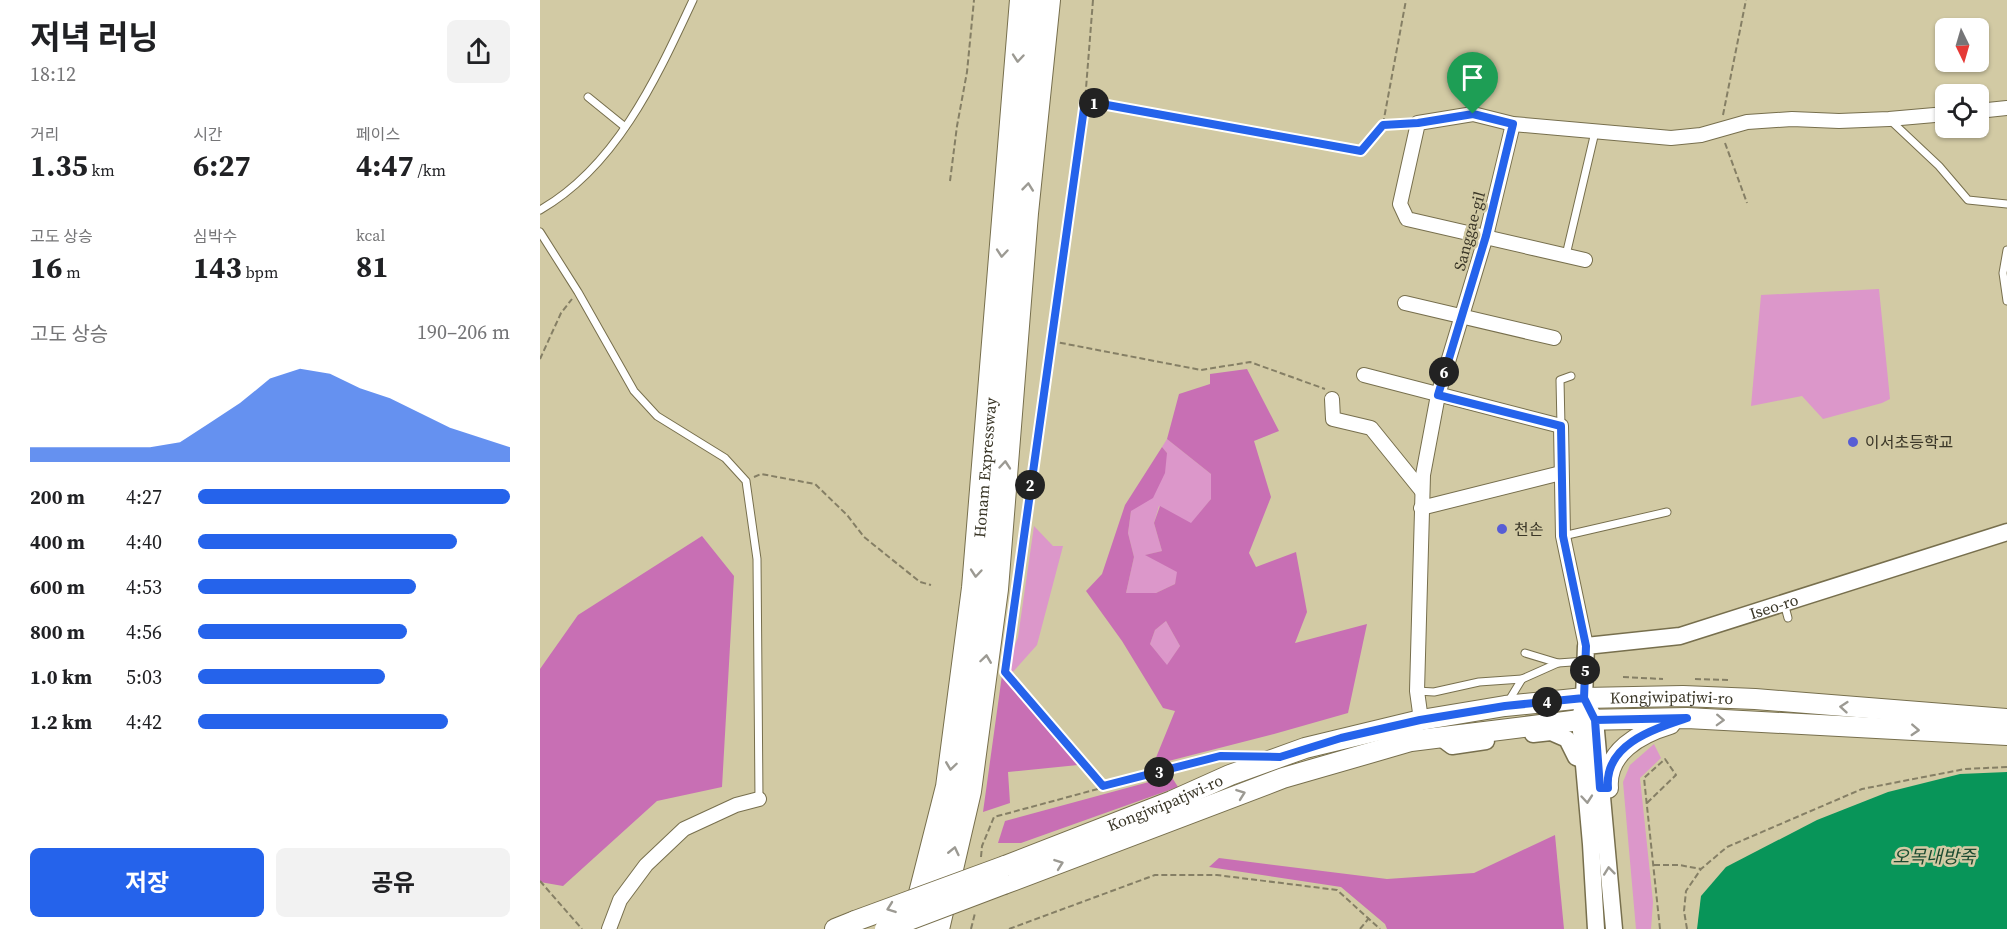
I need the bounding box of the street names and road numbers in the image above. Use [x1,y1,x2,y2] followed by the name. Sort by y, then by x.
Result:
[1448,189,1490,273] street label: Sanggae-gil
[968,396,1002,539] street label: Honam Expressway
[1747,588,1801,624] street label: Iseo-ro
[1610,685,1734,709] street label: Kongjwipatjwi-ro
[1104,769,1226,836] street label: Kongjwipatjwi-ro

